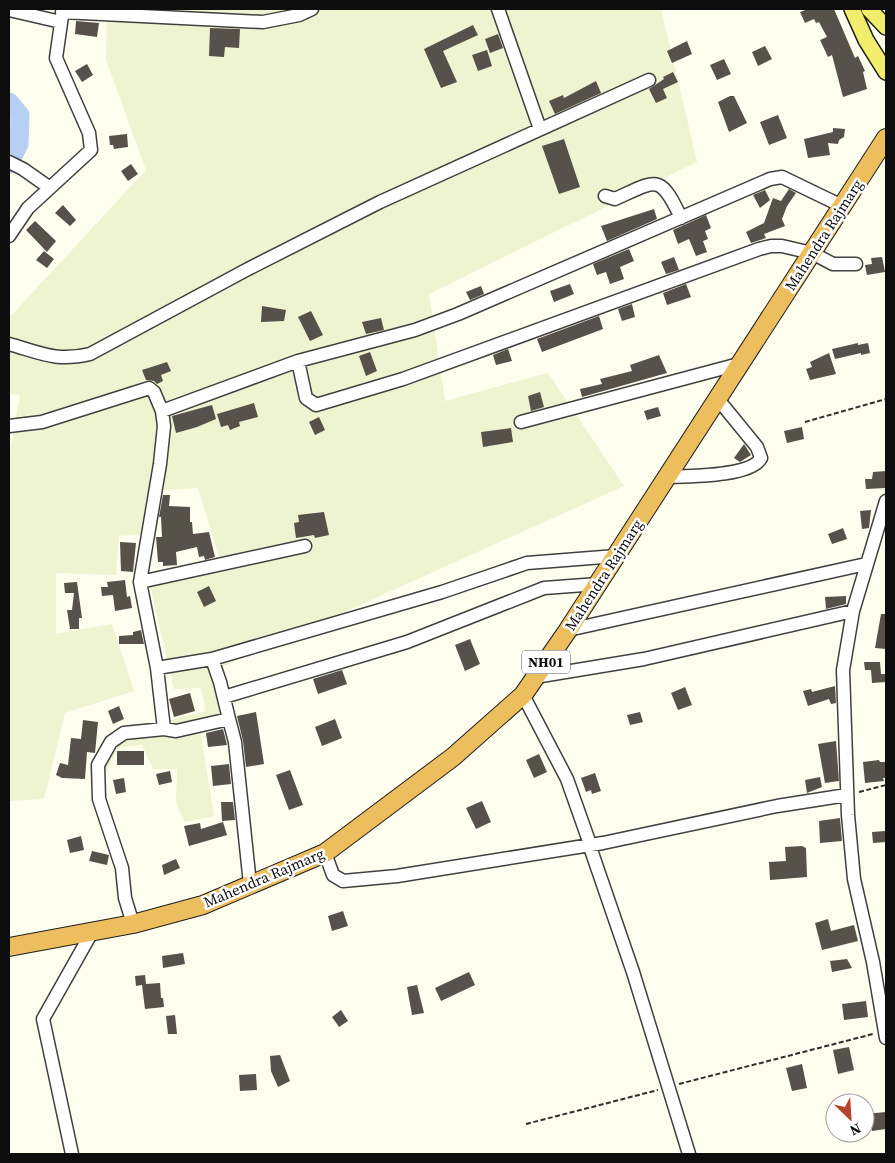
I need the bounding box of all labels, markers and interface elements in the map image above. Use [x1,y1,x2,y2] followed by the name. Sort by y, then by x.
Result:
[780,175,868,295] street label: Mahendra Rajmarg
[560,515,648,635] street label: Mahendra Rajmarg
[522,650,570,674] road number: NH01
[200,843,328,912] street label: Mahendra Rajmarg
[825,1093,875,1143] north arrow
[847,1119,864,1141] text: N

